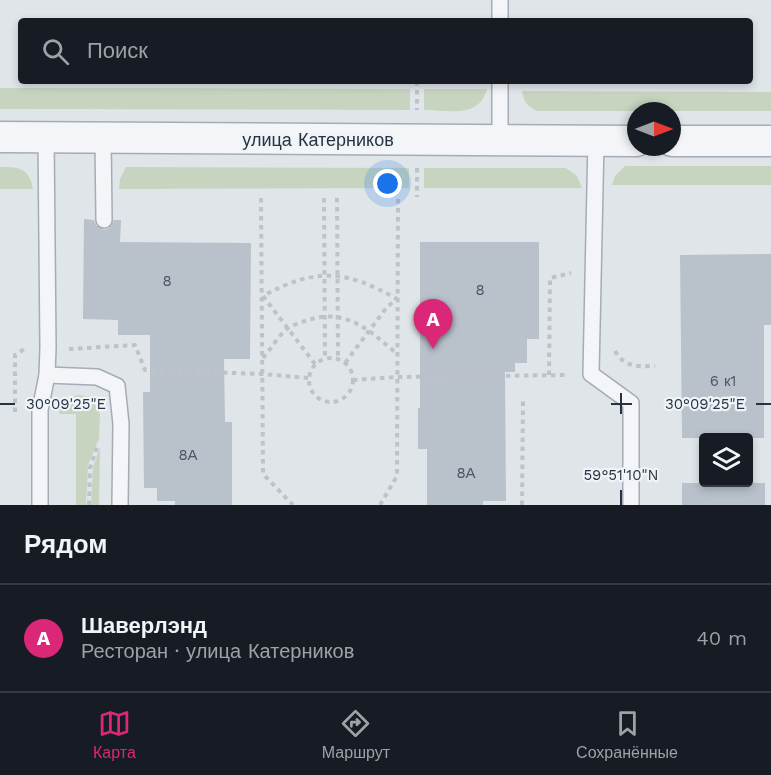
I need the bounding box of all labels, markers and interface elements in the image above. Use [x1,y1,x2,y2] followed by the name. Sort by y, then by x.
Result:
[18,18,753,84] search box
[39,35,72,68] icon: search
[87,38,148,63] text: Поиск
[627,102,681,156] north arrow
[242,129,394,150] street label: улица Катерников
[373,169,402,198] your location
[162,272,172,290] house number: 8
[475,281,485,299] house number: 8
[414,300,452,349] pin: A
[710,372,736,390] house number: 6 к1
[26,395,106,413] text: 30°09'25"E
[665,395,745,413] text: 30°09'25"E
[699,433,753,487] map controls
[699,433,753,487] button: layers
[178,446,198,464] house number: 8А
[456,464,476,482] house number: 8А
[583,466,659,484] text: 59°51'10"N
[24,529,107,559] text: Рядом
[81,613,207,638] text: Шаверлэнд
[37,626,50,650] text: A
[696,626,747,650] text: 40 m
[81,639,354,663] text: Ресторан · улица Катерников
[93,707,136,762] tab: Карта
[322,707,390,762] tab: Маршрут
[576,707,678,762] tab: Сохранённые

